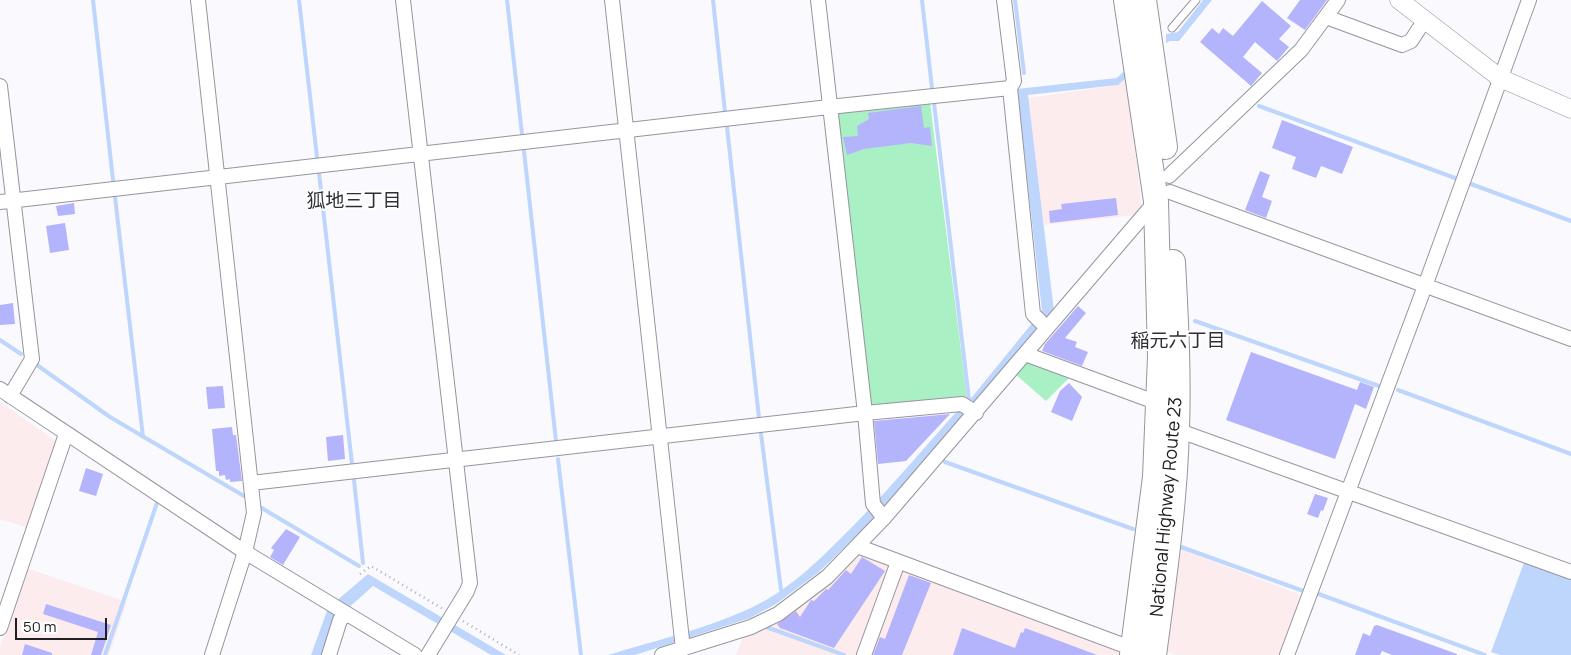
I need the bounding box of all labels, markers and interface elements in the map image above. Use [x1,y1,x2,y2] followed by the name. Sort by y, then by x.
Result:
[307,191,401,213] district label: 狐地三丁目
[1131,331,1225,353] district label: 稲元六丁目
[1147,396,1187,618] street label: National Highway Route 23
[18,608,110,640] scale bar
[23,616,57,637] text: 50 m

